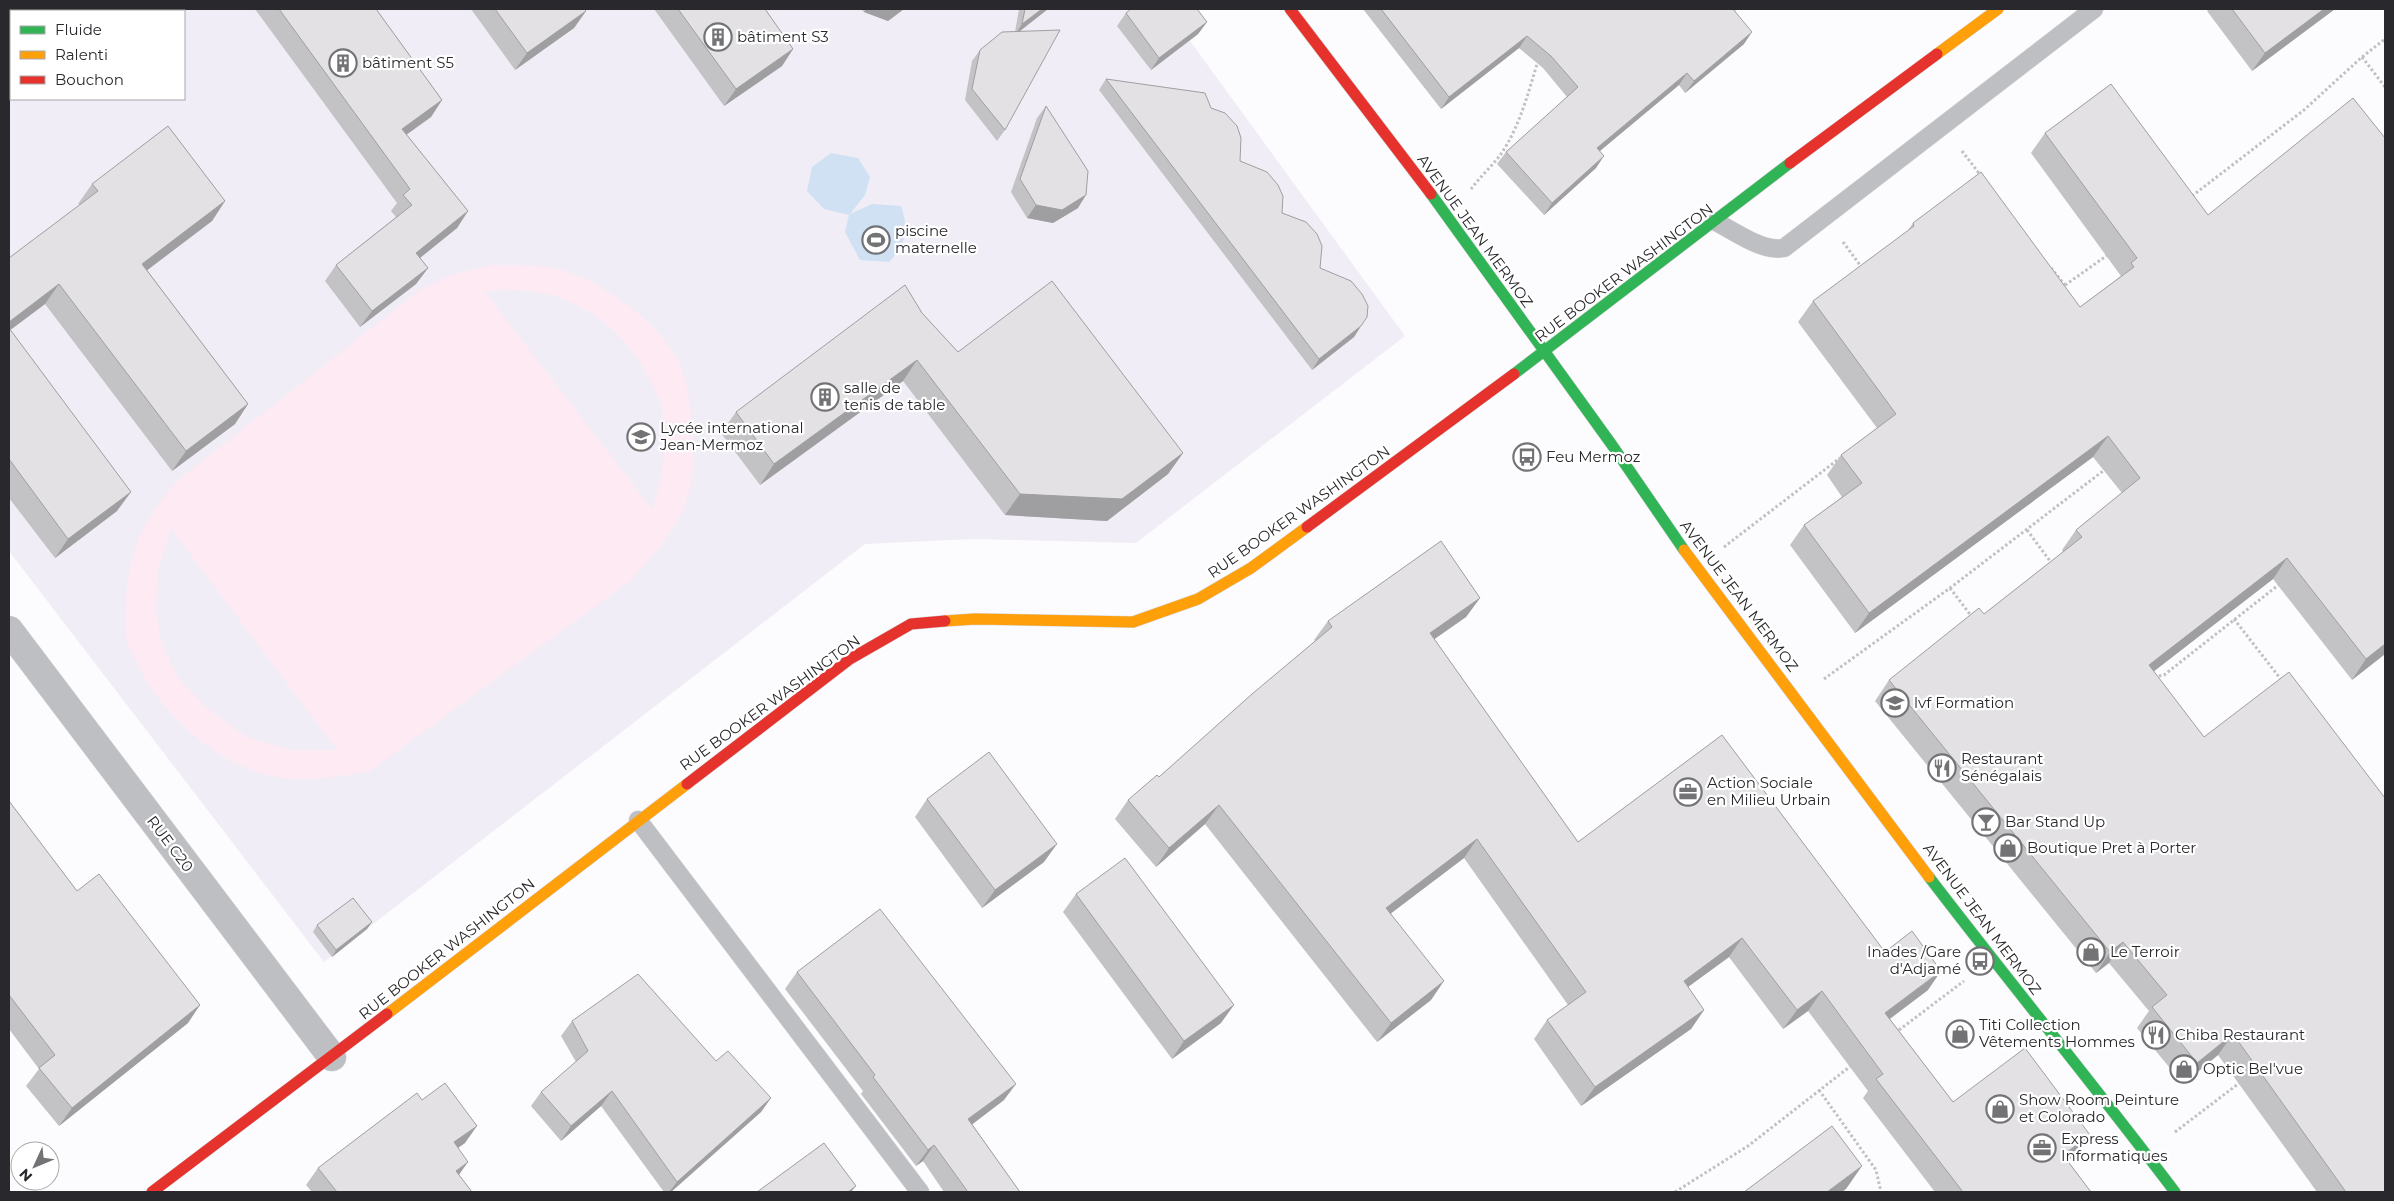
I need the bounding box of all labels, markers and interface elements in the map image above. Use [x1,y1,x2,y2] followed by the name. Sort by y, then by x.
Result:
[10,10,185,100] legend
[55,20,102,39] text: Fluide
[703,22,733,52] building icon: bâtiment S3
[737,27,829,46] place label: bâtiment S3
[55,45,108,64] text: Ralenti
[328,48,358,78] building icon: bâtiment S5
[362,53,454,72] place label: bâtiment S5
[55,70,124,89] text: Bouchon
[1413,150,1538,311] street label: AVENUE JEAN MERMOZ
[1531,199,1717,346] street label: RUE BOOKER WASHINGTON
[895,221,977,257] place label: piscine maternelle
[861,225,891,255] sports icon: piscine maternelle
[844,378,945,414] place label: salle de tenis de table
[810,382,840,412] building icon: salle de tenis de table
[659,418,804,454] place label: Lycée international Jean-Mermoz
[626,422,656,452] school or university icon: Lycée international Jean-Mermoz
[1204,441,1394,582] street label: RUE BOOKER WASHINGTON
[1512,442,1542,472] bus stop icon: Feu Mermoz
[1546,447,1641,466] place label: Feu Mermoz
[1676,516,1803,675] street label: AVENUE JEAN MERMOZ
[676,631,864,775] street label: RUE BOOKER WASHINGTON
[1880,688,1910,718] school or university icon: lvf Formation
[1914,693,2014,712] place label: lvf Formation
[1961,749,2043,785] place label: Restaurant Sénégalais
[1927,753,1957,783] restaurant icon: Restaurant Sénégalais
[1707,773,1831,809] place label: Action Sociale en Milieu Urbain
[1673,777,1703,807] office icon: Action Sociale en Milieu Urbain
[1971,807,2001,837] bar icon: Bar Stand Up
[143,812,198,876] street label: RUE C20
[2005,812,2105,831] place label: Bar Stand Up
[1993,833,2023,863] shop icon: Boutique Pret à Porter
[2027,838,2196,857] place label: Boutique Pret à Porter
[1919,839,2046,998] street label: AVENUE JEAN MERMOZ
[355,874,539,1023] street label: RUE BOOKER WASHINGTON
[2076,937,2106,967] shop icon: Le Terroir
[1867,942,1961,978] place label: Inades /Gare d'Adjamé
[2110,942,2180,961] place label: Le Terroir
[1965,946,1995,976] bus stop icon: Inades /Gare d'Adjamé
[1979,1015,2135,1051] place label: Titi Collection Vêtements Hommes
[1945,1019,1975,1049] shop icon: Titi Collection Vêtements Hommes
[2141,1020,2171,1050] restaurant icon: Chiba Restaurant
[2175,1025,2305,1044] place label: Chiba Restaurant
[2169,1054,2199,1084] shop icon: Optic Bel'vue
[2203,1059,2303,1078] place label: Optic Bel'vue
[2019,1090,2179,1126] place label: Show Room Peinture et Colorado
[1985,1094,2015,1124] shop icon: Show Room Peinture et Colorado
[2061,1129,2167,1165] place label: Express Informatiques
[2027,1133,2057,1163] office icon: Express Informatiques
[10,1141,60,1191] north arrow
[15,1165,36,1185] text: N

